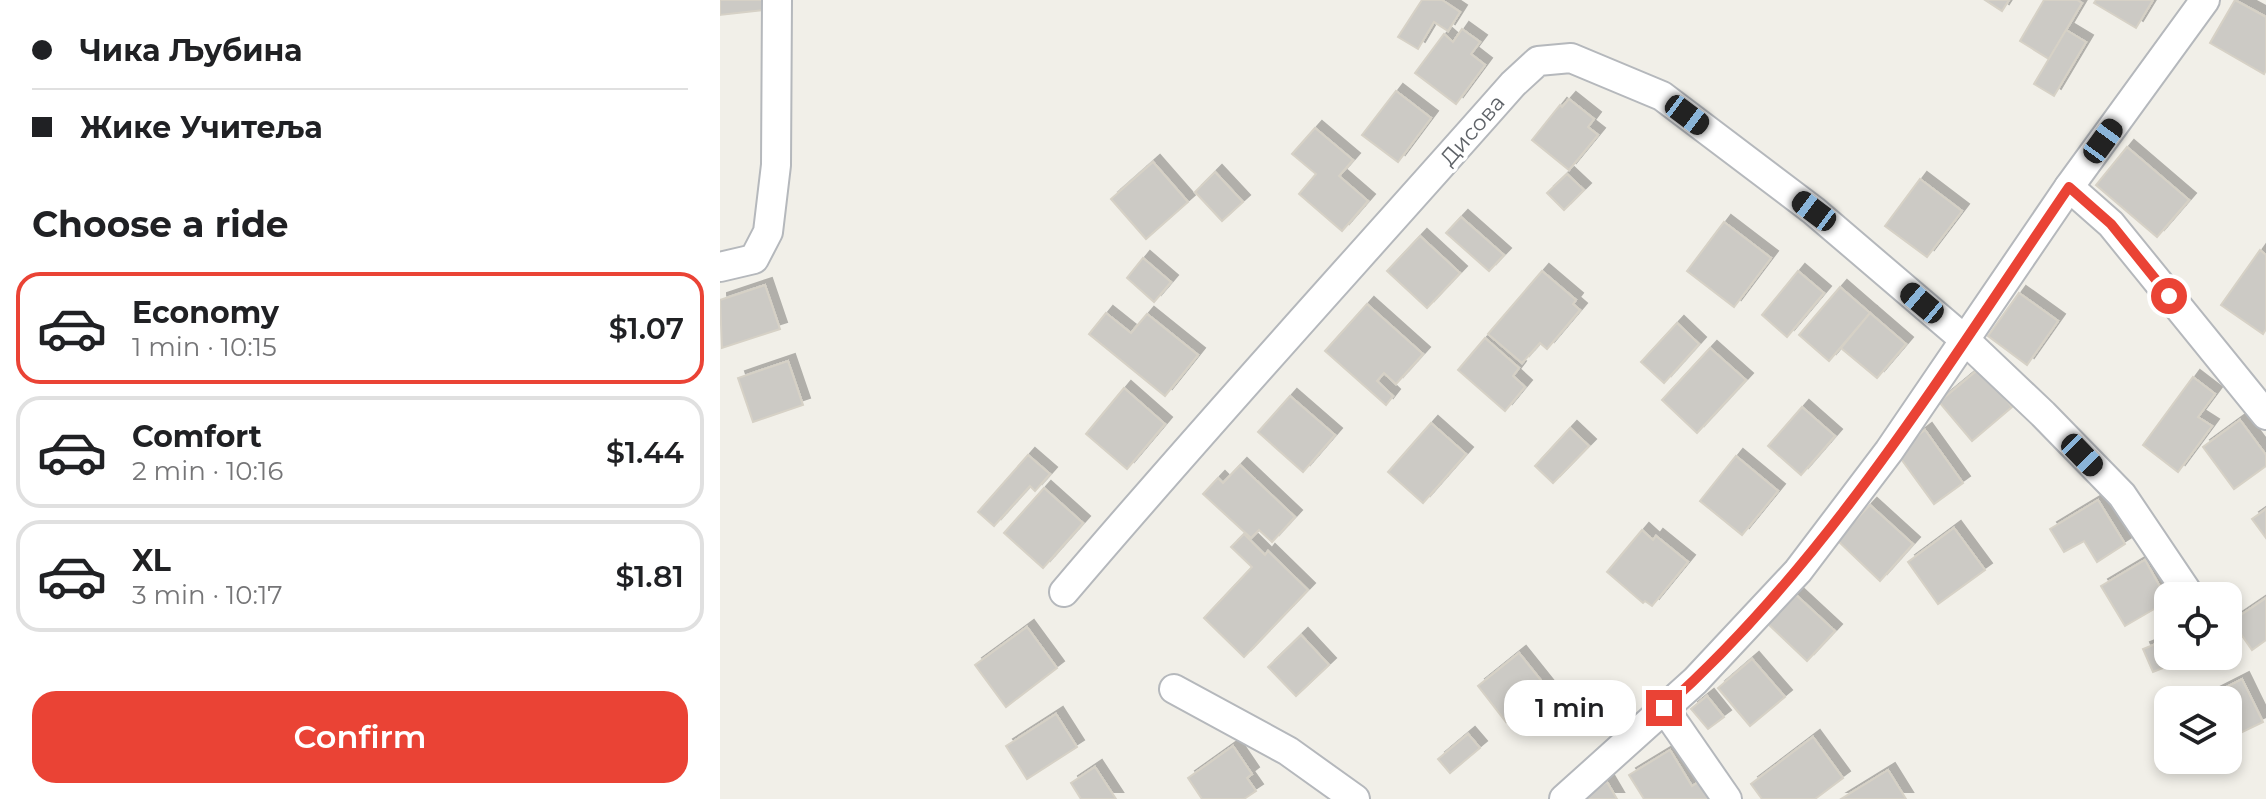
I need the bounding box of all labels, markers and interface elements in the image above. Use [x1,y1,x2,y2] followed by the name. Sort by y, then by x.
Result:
[80,32,302,69] text: Чика Љубина
[1434,89,1510,171] street label: Дисова
[1661,91,1713,139] car
[80,109,323,146] text: Жике Учитеља
[2079,115,2127,167] car
[1788,187,1840,235] car
[32,202,289,246] text: Choose a ride
[1896,278,1948,328] car
[2151,278,2187,314] route start
[36,292,108,364] icon: car
[132,294,279,331] text: Economy
[609,310,684,347] text: $1.07
[132,331,277,363] text: 1 min · 10:15
[36,416,108,488] icon: car
[132,418,262,455] text: Comfort
[2057,429,2107,481] car
[606,434,684,471] text: $1.44
[132,455,283,487] text: 2 min · 10:16
[36,540,108,612] icon: car
[132,542,171,579] text: XL
[615,558,684,595] text: $1.81
[132,579,283,611] text: 3 min · 10:17
[2154,582,2242,774] map controls
[2154,582,2242,670] button: locate
[1504,680,1636,736] callout: 1 min
[2154,686,2242,774] button: layers
[1646,690,1682,726] route end
[32,691,688,783] button: Confirm
[1535,692,1605,724] text: 1 min

